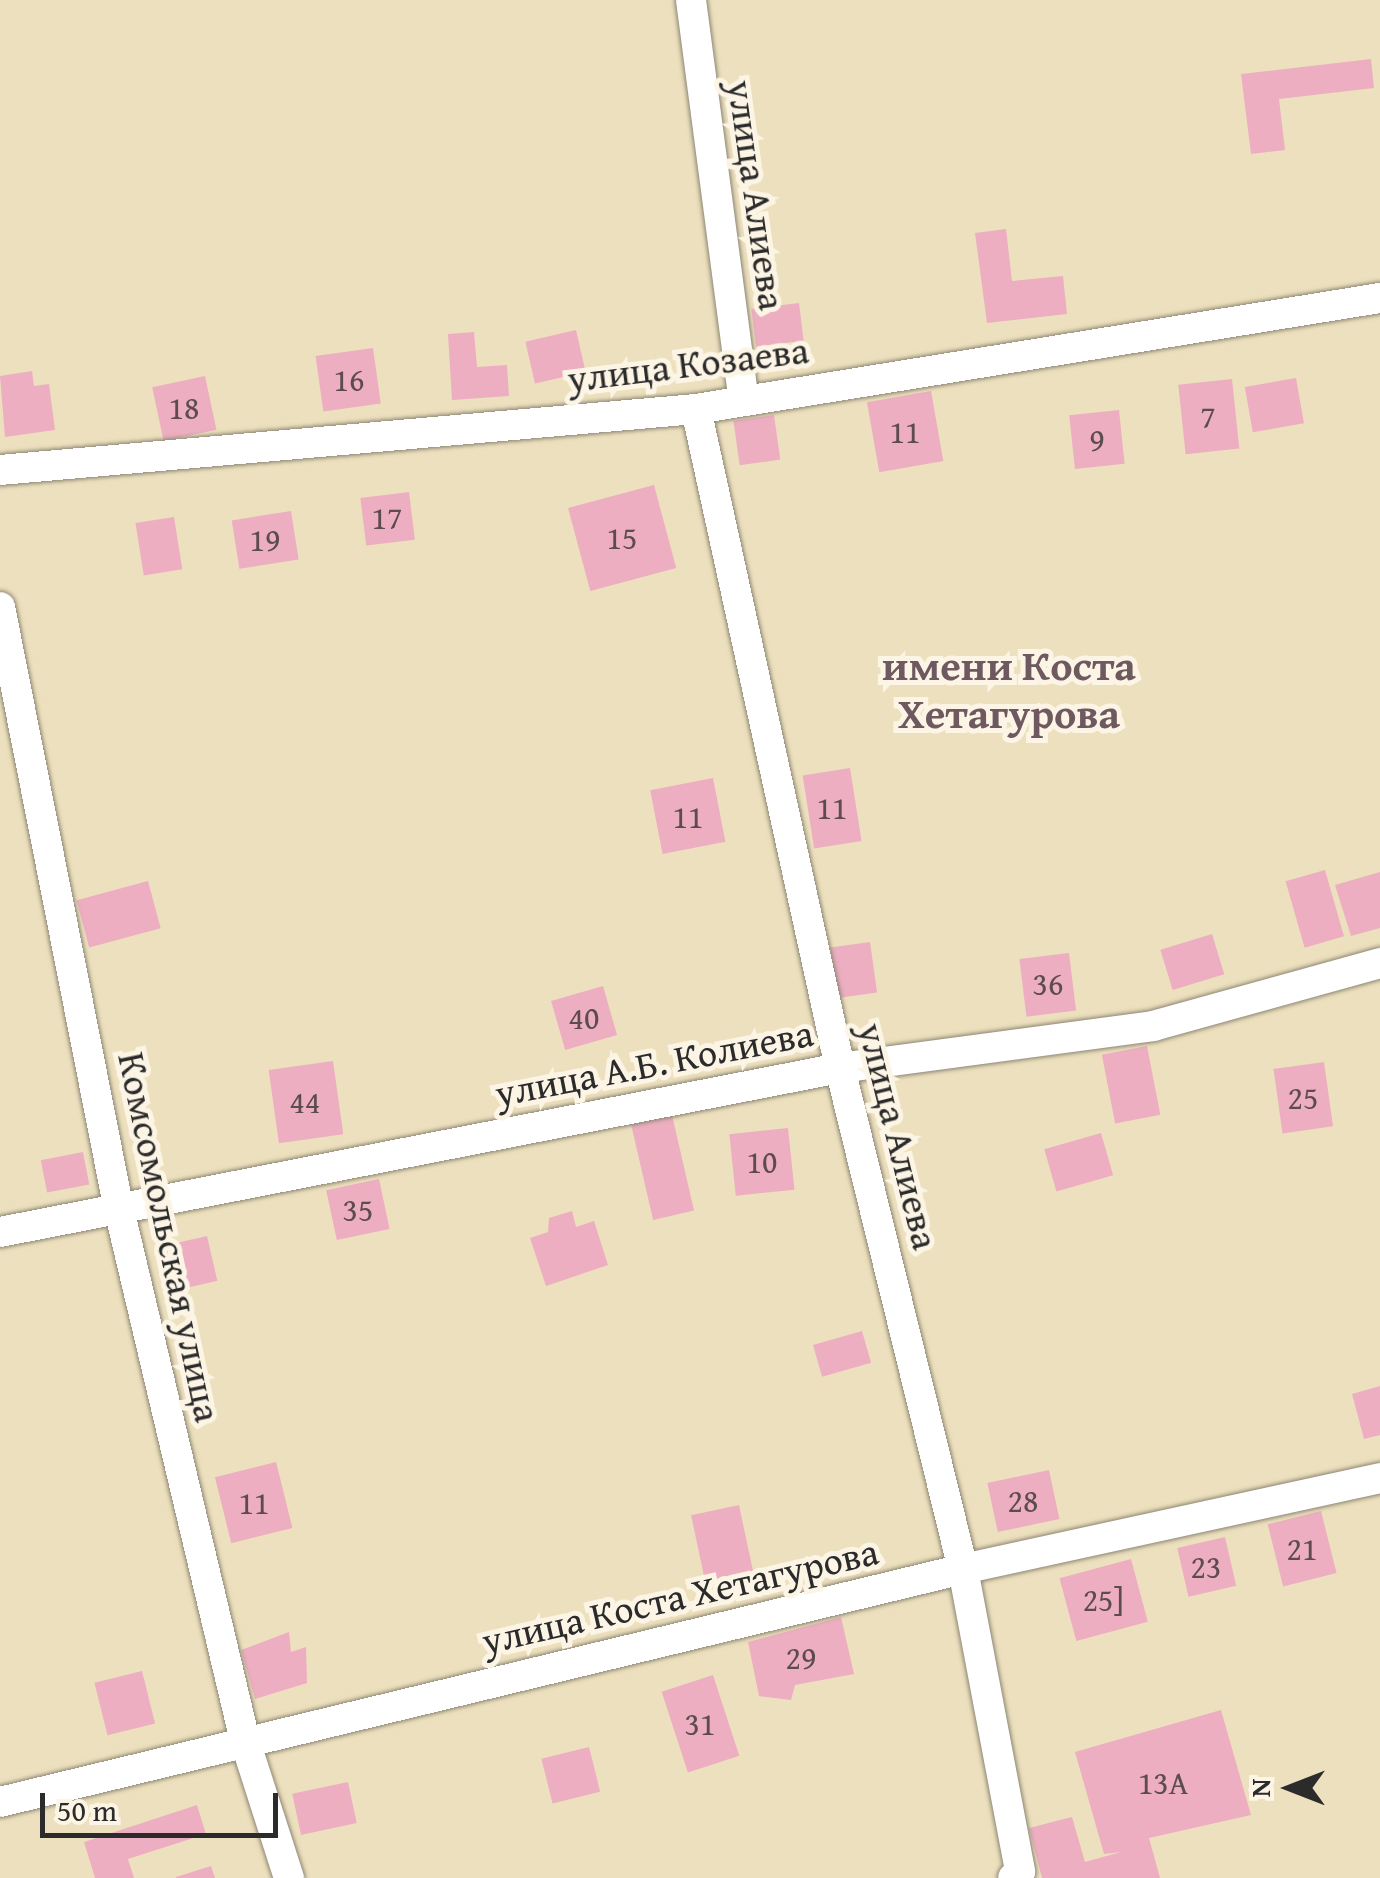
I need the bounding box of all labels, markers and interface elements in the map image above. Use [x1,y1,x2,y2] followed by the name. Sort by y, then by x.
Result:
[718,77,796,313] street label: улица Алиева
[565,327,811,401] street label: улица Козаева
[334,361,364,399] house number: 16
[169,389,199,427] house number: 18
[1200,398,1216,436] house number: 7
[890,413,920,451] house number: 11
[1089,421,1105,459] house number: 9
[372,499,402,537] house number: 17
[607,519,637,557] house number: 15
[250,521,280,559] house number: 19
[882,640,1136,738] district label: имени Коста Хетагурова
[817,789,847,827] house number: 11
[673,798,703,836] house number: 11
[1033,965,1063,1003] house number: 36
[569,999,599,1037] house number: 40
[491,1010,817,1116] street label: улица А.Б. Колиева
[849,1018,949,1254] street label: улица Алиева
[109,1048,231,1426] street label: Комсомольская улица
[1288,1079,1318,1117] house number: 25
[290,1083,320,1121] house number: 44
[747,1143,777,1181] house number: 10
[343,1191,373,1229] house number: 35
[1008,1482,1038,1520] house number: 28
[239,1484,269,1522] house number: 11
[478,1528,882,1664] street label: улица Коста Хетагурова
[1287,1530,1317,1568] house number: 21
[1191,1548,1221,1586] house number: 23
[1083,1581,1123,1619] house number: 25]
[786,1639,816,1677] house number: 29
[685,1705,715,1743] house number: 31
[1240,1738,1340,1838] north arrow
[1138,1764,1188,1802] house number: 13А
[45,1773,282,1835] scale bar
[1239,1779,1280,1797] text: N
[57,1788,117,1832] text: 50 m

